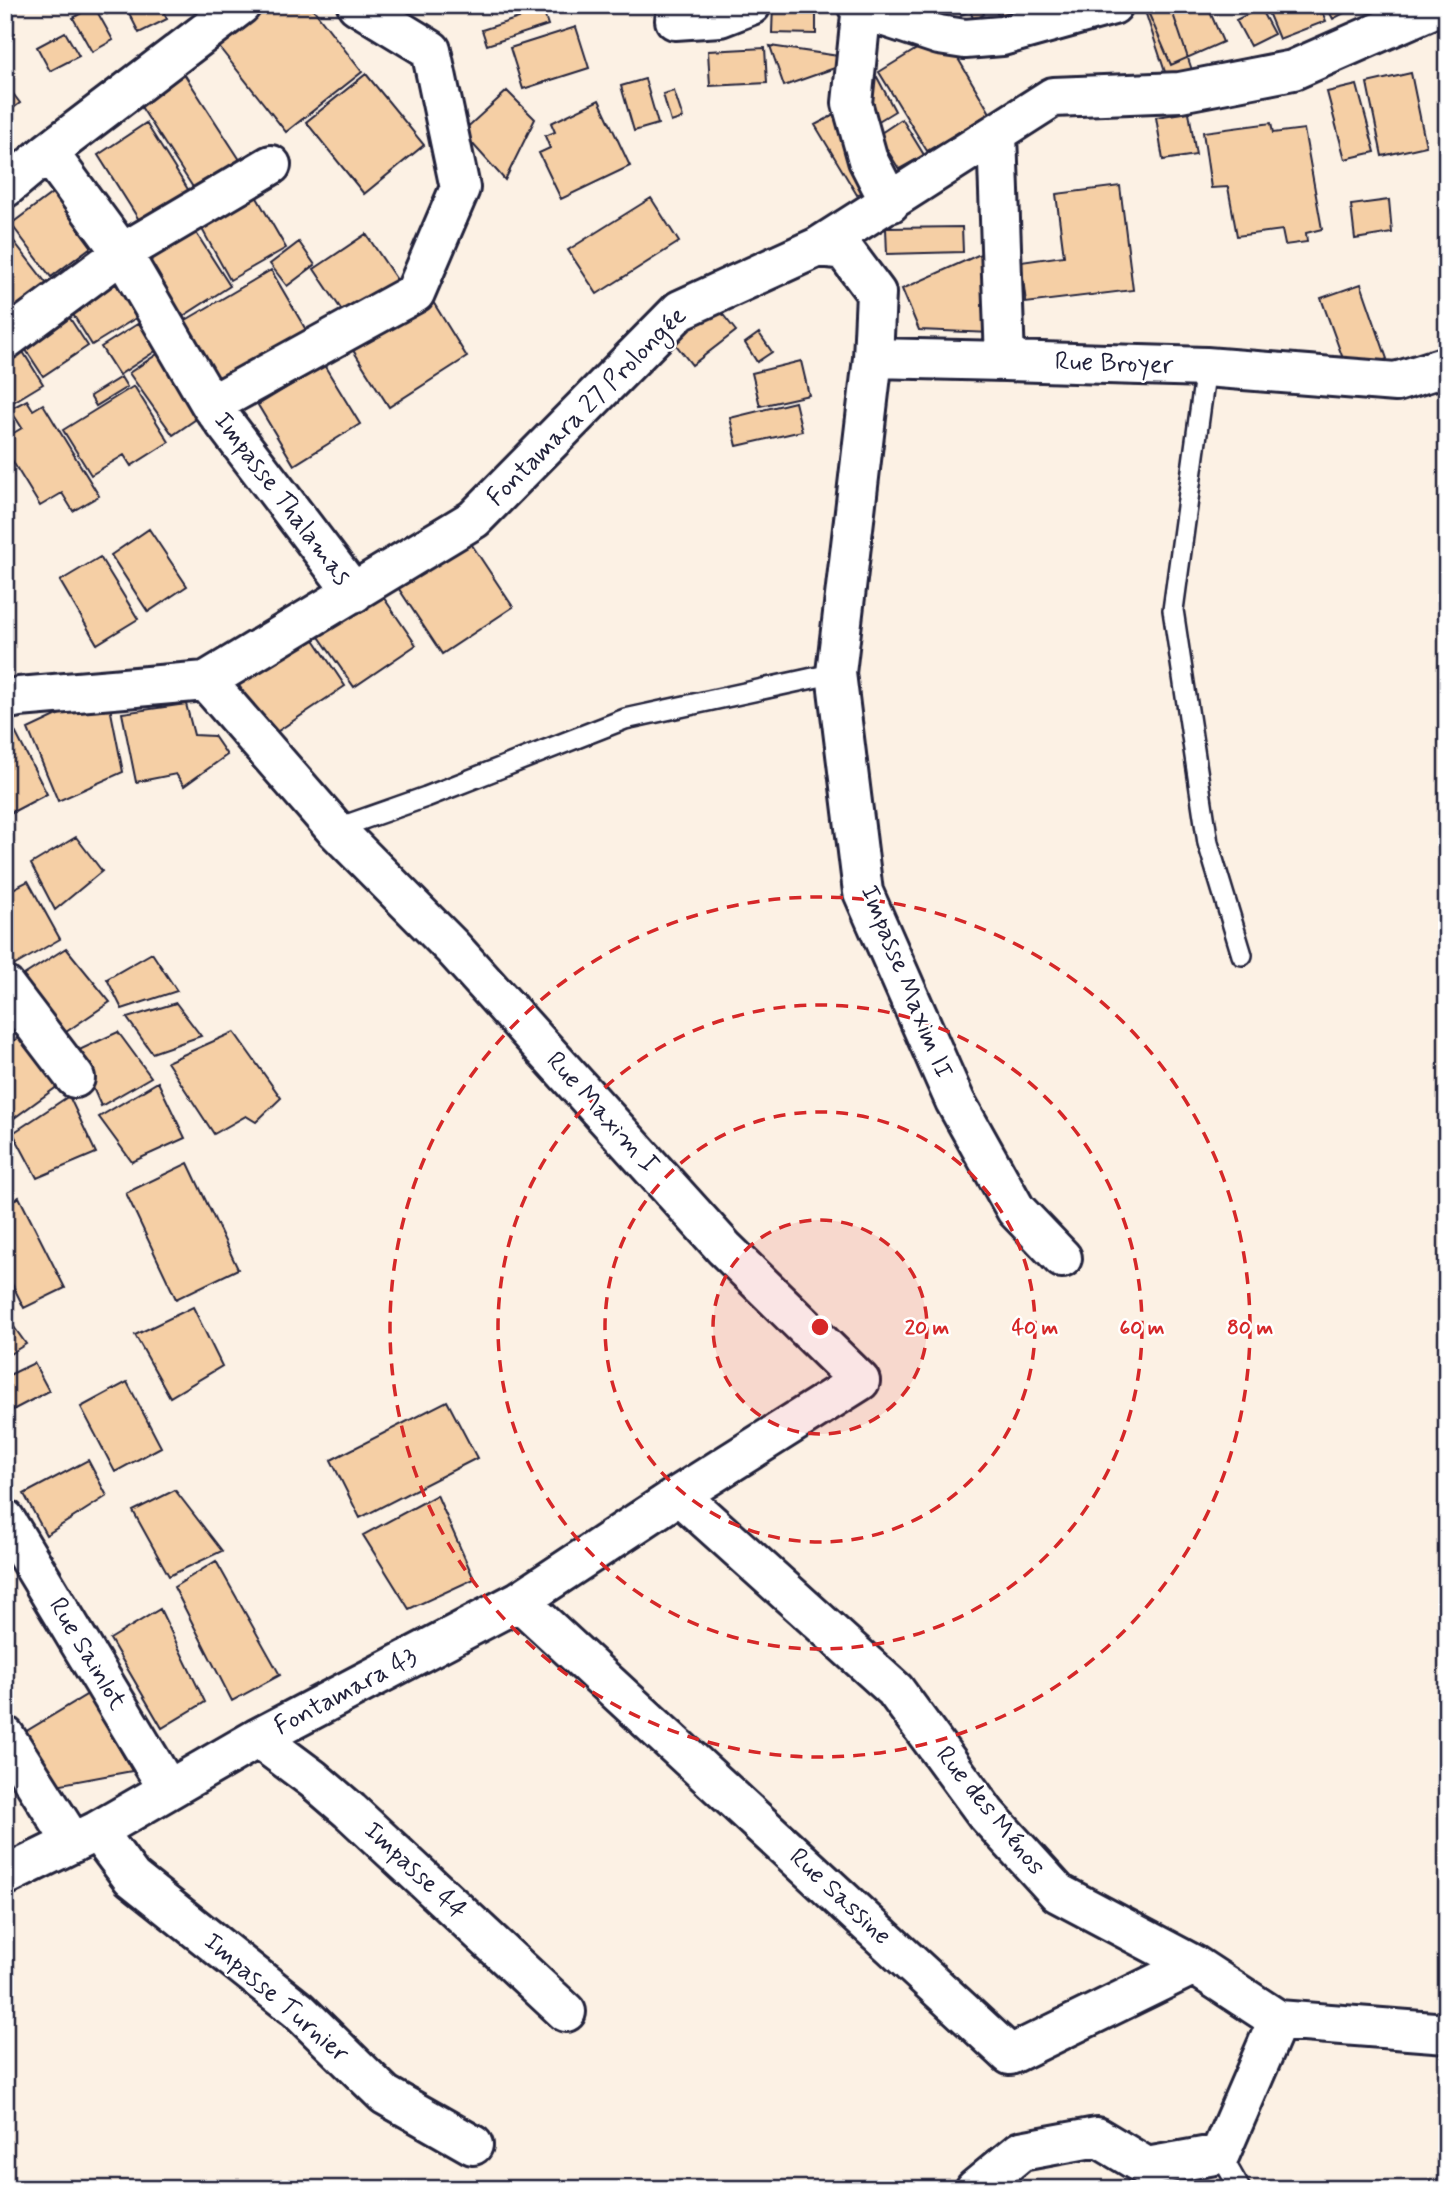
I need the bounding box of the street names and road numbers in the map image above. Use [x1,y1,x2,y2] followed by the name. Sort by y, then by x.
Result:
[480,300,696,516] street label: Fontamara 27 Prolongée
[1054,345,1174,383] street label: Rue Broyer
[206,405,358,593] street label: Impasse Thalamas
[852,880,960,1084] street label: Impasse Maxim II
[538,1045,666,1181] street label: Rue Maxim I
[40,1591,134,1717] street label: Rue Sainlot
[269,1640,423,1744] street label: Fontamara 43
[927,1739,1053,1883] street label: Rue des Ménos
[356,1814,474,1928] street label: Impasse 44
[782,1841,898,1953] street label: Rue Sassine
[196,1925,356,2071] street label: Impasse Turnier

